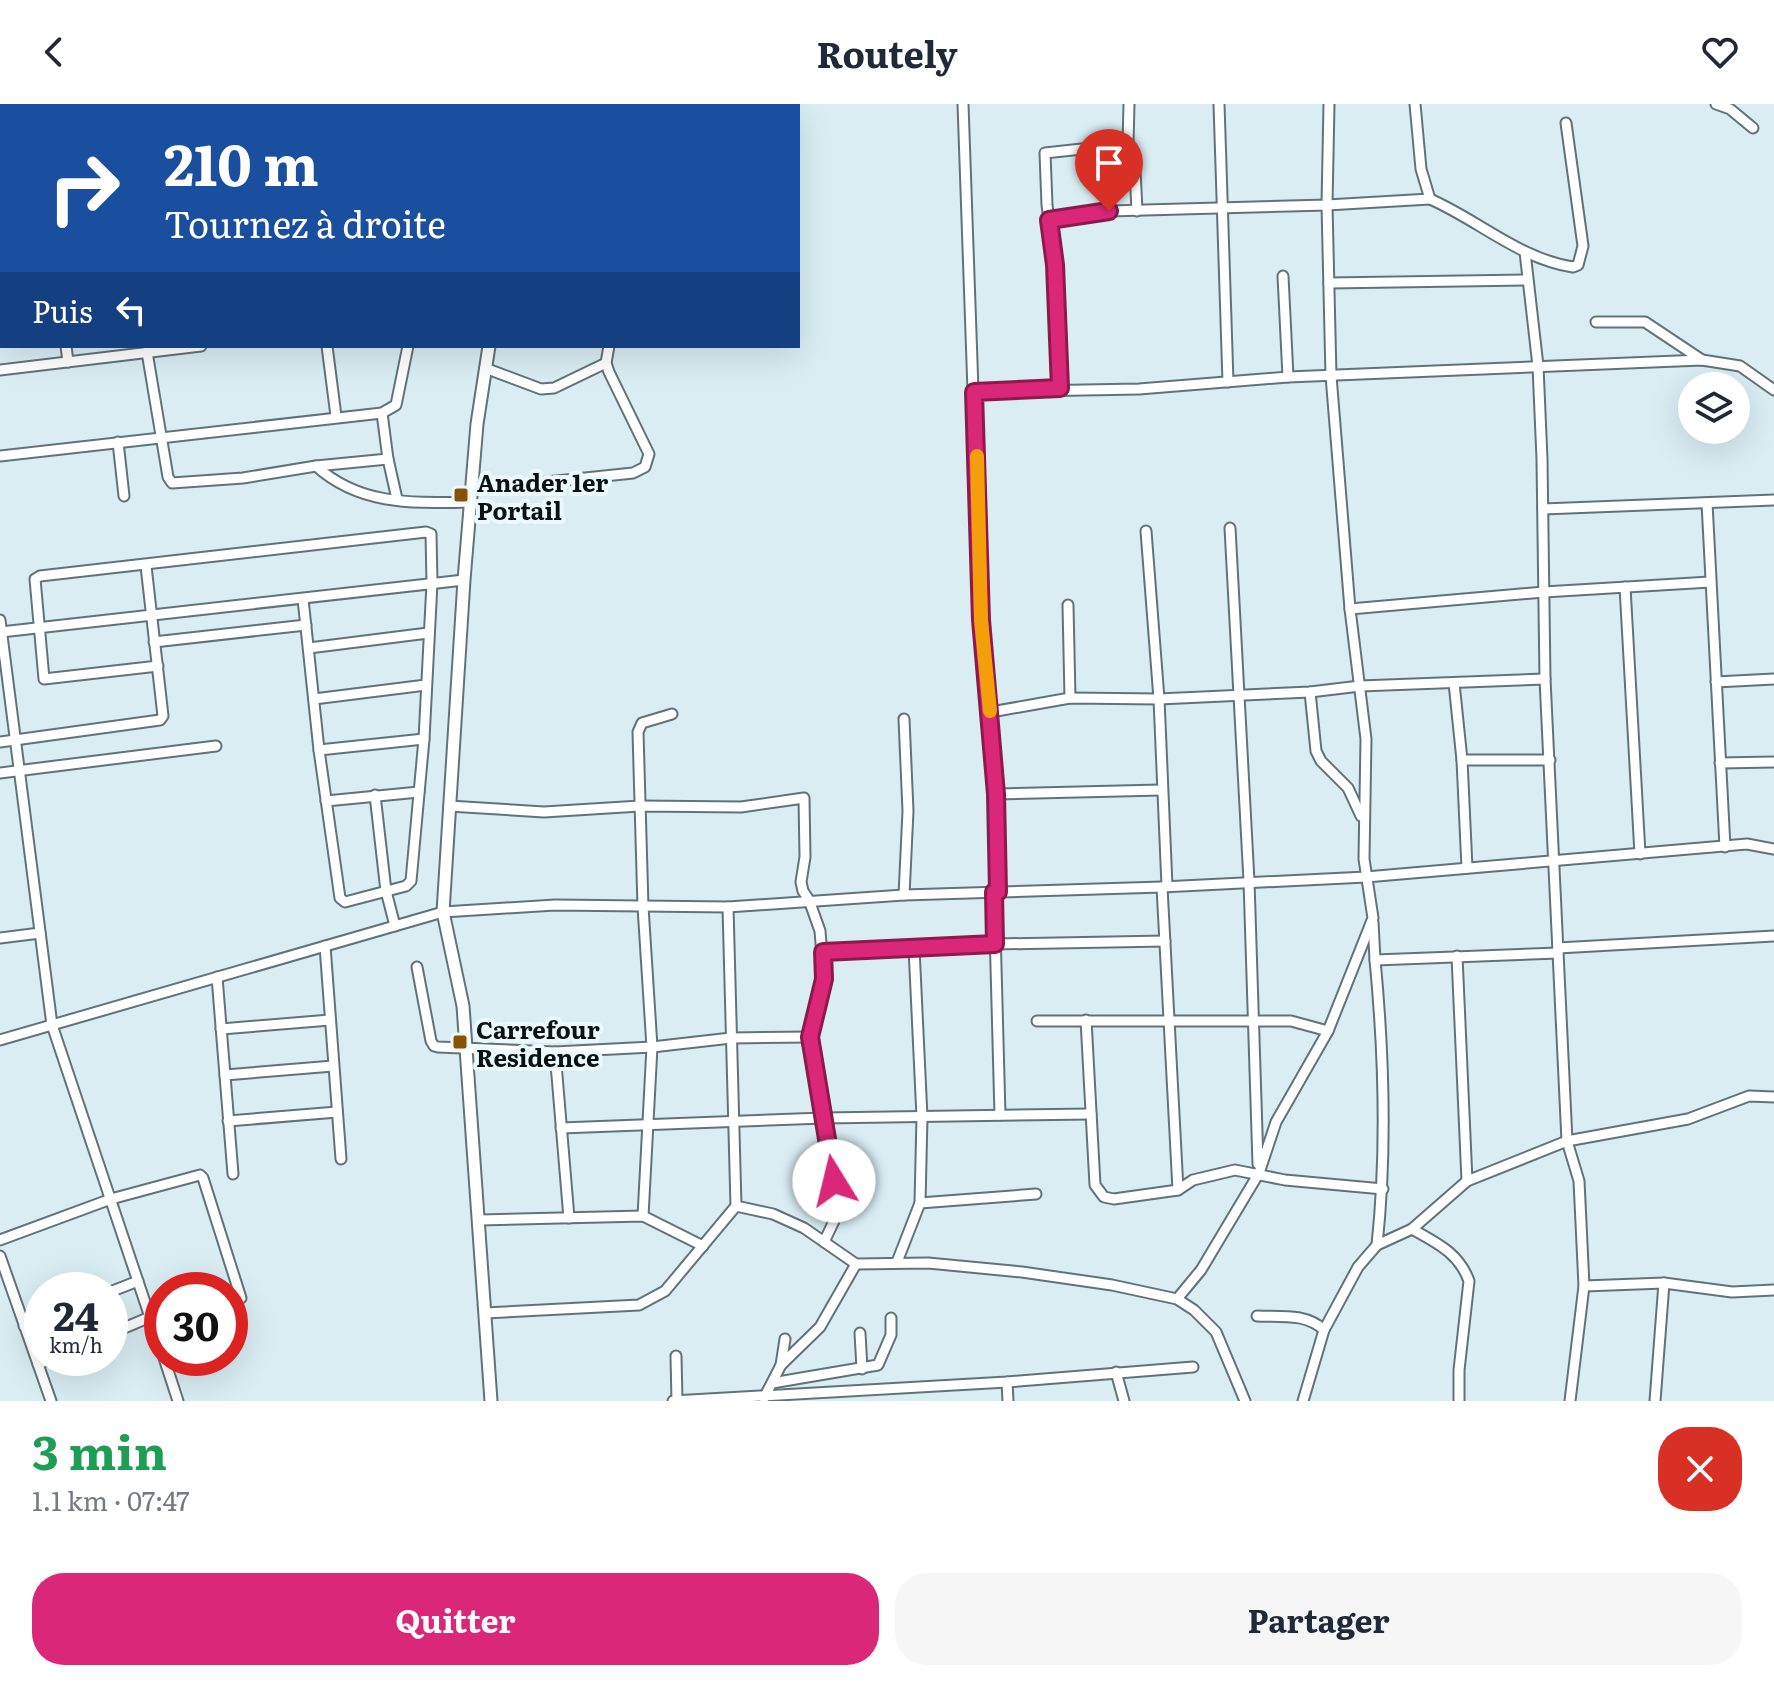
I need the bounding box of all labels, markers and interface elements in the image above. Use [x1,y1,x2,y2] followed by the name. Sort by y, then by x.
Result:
[816,26,958,79] text: Routely
[32,30,76,74] icon: back
[1698,30,1742,74] icon: heart
[164,120,319,203] text: 210 m
[1075,129,1143,211] pin
[32,136,136,240] icon: right
[1087,141,1131,185] icon: arrive
[164,196,446,249] text: Tournez à droite
[32,288,93,332] text: Puis
[109,288,153,332] icon: left
[1678,372,1750,444] map controls
[1678,372,1750,444] button: layers
[477,464,608,527] place label: Anader 1er Portail
[452,486,470,504] marker: Anader 1er Portail
[476,1011,600,1074] place label: Carrefour Residence
[451,1033,469,1051] marker: Carrefour Residence
[792,1139,876,1223] position arrow
[144,1272,248,1376] speed limit sign: 30
[53,1284,99,1343] text: 24
[49,1329,103,1359] text: km/h
[32,1414,167,1485] text: 3 min
[1658,1427,1742,1511] button: close
[32,1480,189,1519] text: 1.1 km · 07:47
[32,1573,879,1665] button: Quitter
[895,1573,1742,1665] button: Partager

